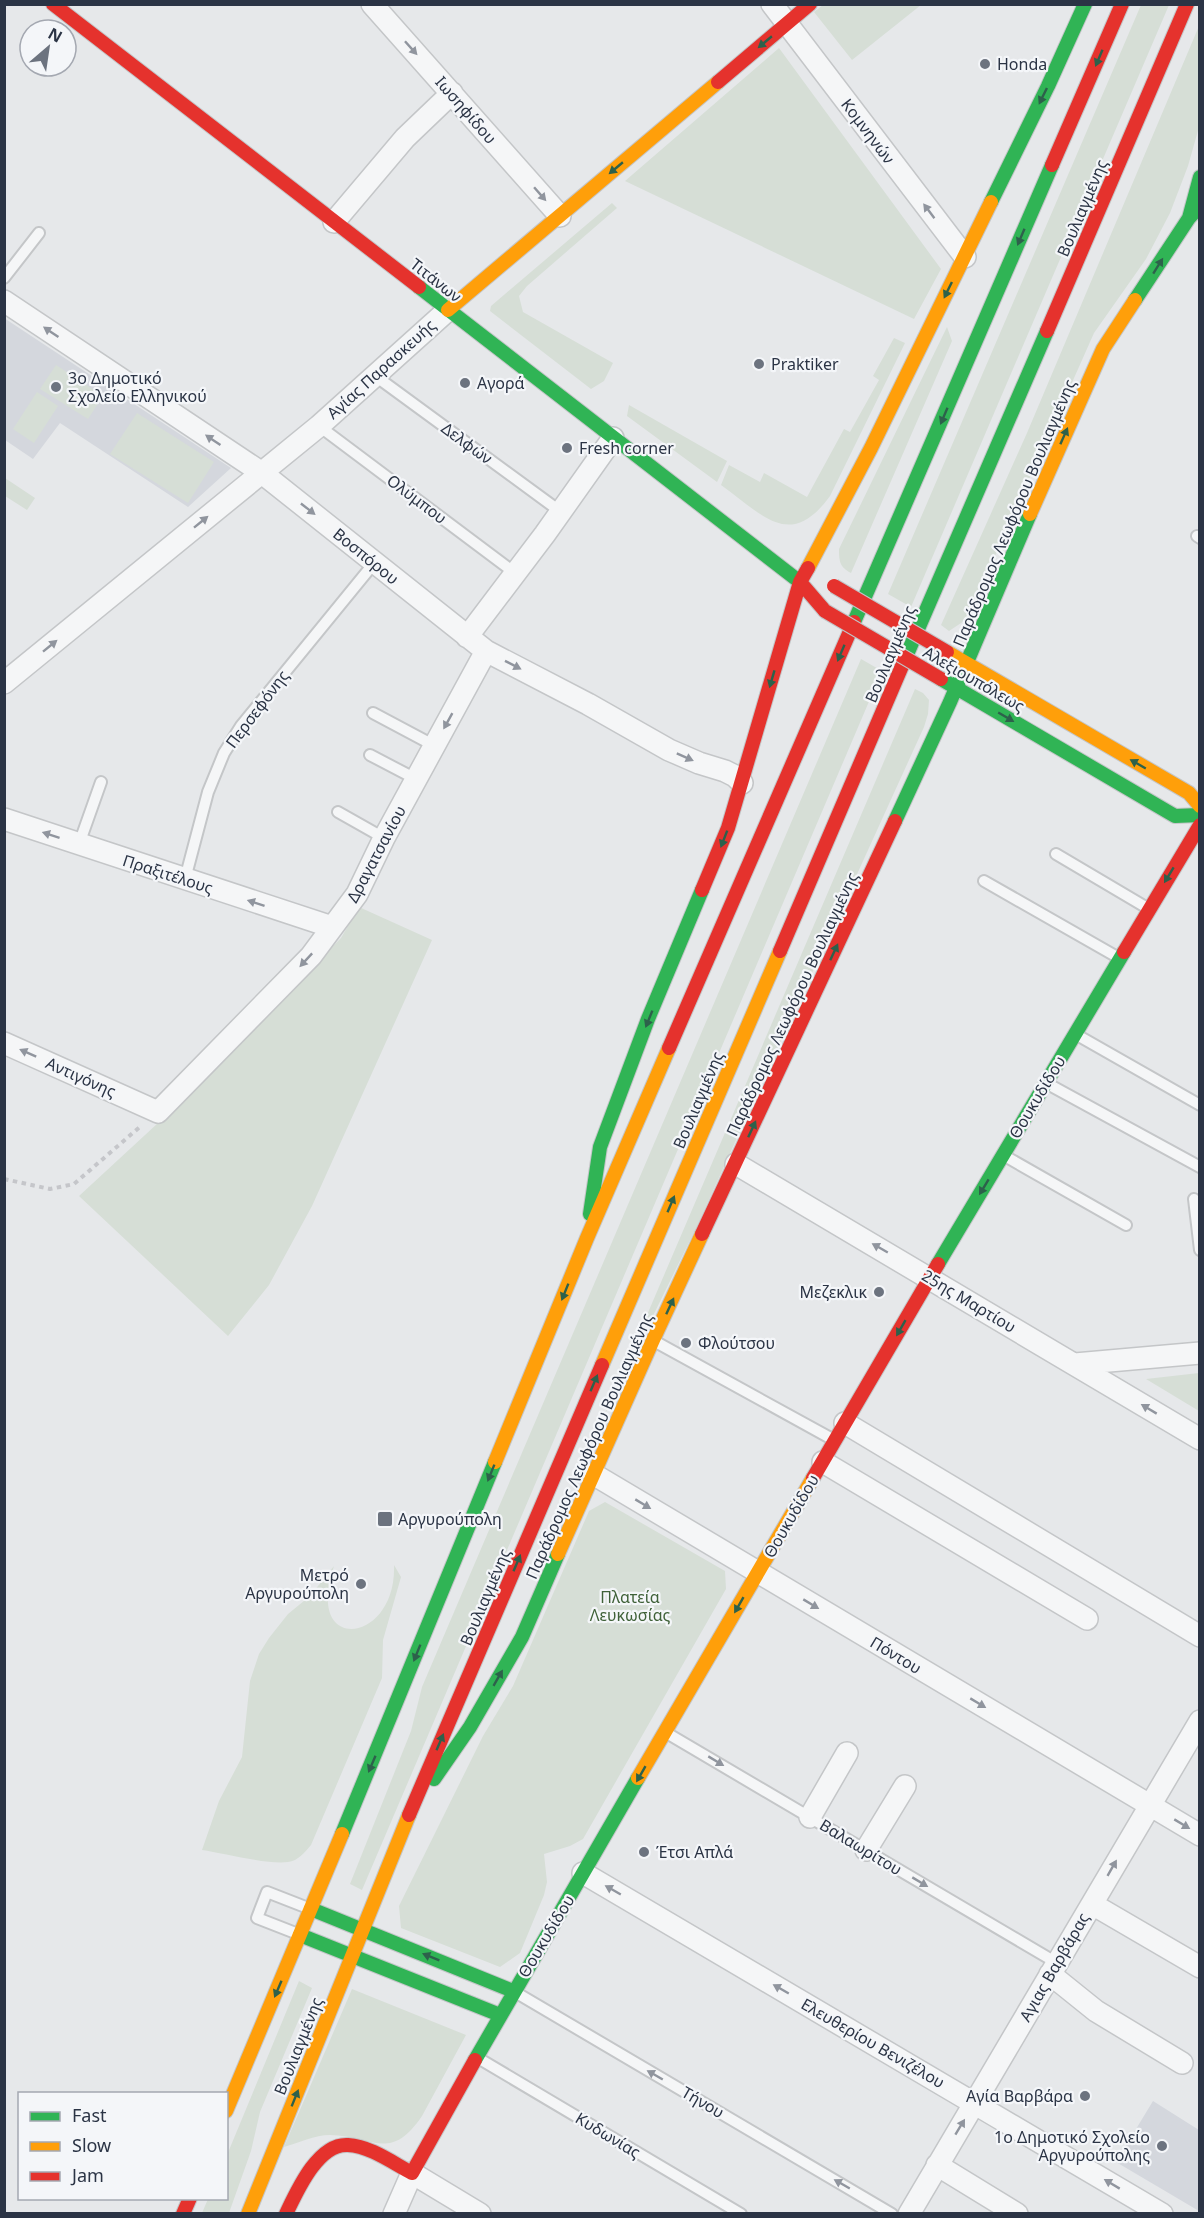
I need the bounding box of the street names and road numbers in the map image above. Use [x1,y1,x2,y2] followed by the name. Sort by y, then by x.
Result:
[430,71,502,149] street label: Ιωσηφίδου
[836,94,900,168] street label: Κομνηνών
[1052,156,1112,260] street label: Βουλιαγμένης
[406,253,466,307] street label: Τιτάνων
[322,314,440,424] street label: Αγίας Παρασκευής
[947,375,1081,650] street label: Παράδρομος Λεωφόρου Βουλιαγμένης
[437,417,497,469] street label: Δελφών
[383,469,451,529] street label: Ολύμπου
[328,523,404,589] street label: Βοσπόρου
[860,602,920,706] street label: Βουλιαγμένης
[919,641,1029,717] street label: Αλεξιουπόλεως
[220,665,294,753] street label: Περσεφόνης
[341,802,411,906] street label: Δραγατσανίου
[120,849,216,899] street label: Πραξιτέλους
[721,868,863,1140] street label: Παράδρομος Λεωφόρου Βουλιαγμένης
[668,1048,728,1152] street label: Βουλιαγμένης
[42,1052,120,1102] street label: Αντιγόνης
[1004,1052,1070,1142] street label: Θουκυδίδου
[918,1264,1020,1338] street label: 25ης Μαρτίου
[520,1309,658,1582] street label: Παράδρομος Λεωφόρου Βουλιαγμένης
[758,1470,824,1562] street label: Θουκυδίδου
[455,1545,515,1649] street label: Βουλιαγμένης
[866,1631,926,1679] street label: Πόντου
[816,1814,906,1880] street label: Βαλαωρίτου
[513,1891,579,1981] street label: Θουκυδίδου
[1014,1908,1094,2025] street label: Αγιας Βαρβάρας
[797,1993,949,2093] street label: Ελευθερίου Βενιζέλου
[268,1994,328,2098] street label: Βουλιαγμένης
[678,2081,728,2123] street label: Τήνου
[571,2107,645,2163] street label: Κυδωνίας

